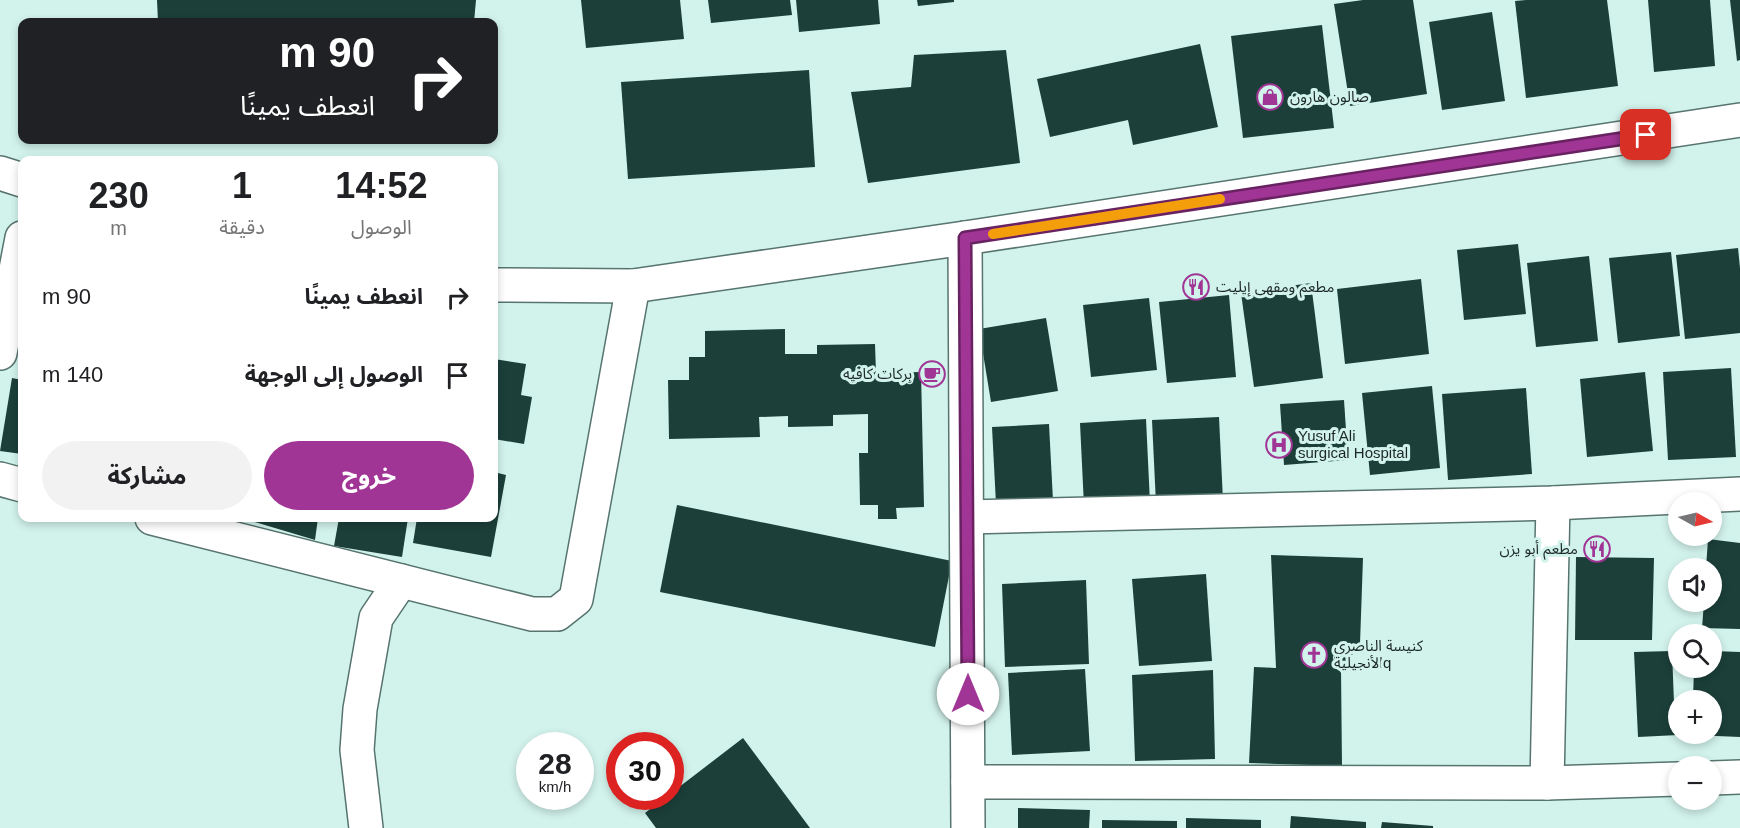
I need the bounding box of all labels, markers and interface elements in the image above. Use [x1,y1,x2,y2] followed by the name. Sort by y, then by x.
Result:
[279,29,375,76] text: 90 m
[396,42,474,120] icon: right
[1255,82,1285,112] shop icon: صالون هارون
[1290,88,1369,106] place label: صالون هارون
[240,91,375,121] text: انعطف يمينًا
[1620,109,1671,160] pin
[1629,118,1662,151] icon: arrive
[232,165,252,206] text: 1
[335,165,427,206] text: 14:52
[89,175,149,216] text: 230
[219,216,265,238] text: دقيقة
[351,216,412,238] text: الوصول
[110,217,127,239] text: m
[1181,272,1211,302] restaurant icon: مطعم ومقهى إيليت
[1216,278,1334,298] place label: مطعم ومقهى إيليت
[441,281,474,314] icon: right
[42,284,91,309] text: 90 m
[304,284,423,309] text: انعطف يمينًا
[441,359,474,392] icon: arrive
[917,359,947,389] cafe icon: بركات كافيه
[42,362,103,387] text: 140 m
[245,362,423,387] text: الوصول إلى الوجهة
[843,365,912,383] place label: بركات كافيه
[1298,427,1408,461] place label: Yusuf Ali surgical Hospital
[1264,430,1294,460] hospital icon: Yusuf Ali surgical Hospital
[42,441,252,510] button: مشاركة
[264,441,474,510] button: خروج
[1668,492,1722,546] north arrow
[1668,492,1722,810] map controls
[1582,534,1612,564] restaurant icon: مطعم أبو يزن
[1500,540,1578,560] place label: مطعم أبو يزن
[1668,558,1722,612] button: sound
[1668,624,1722,678] button: search
[1334,637,1424,671] place label: كنيسة الناصري الأنجيليةq
[1299,640,1329,670] church icon: كنيسة الناصري الأنجيليةq
[936,662,1000,726] position arrow
[1668,690,1722,744] button: +
[606,732,684,810] speed limit sign: 30
[538,747,572,780] text: 28
[1668,756,1722,810] button: −
[539,778,571,795] text: km/h

